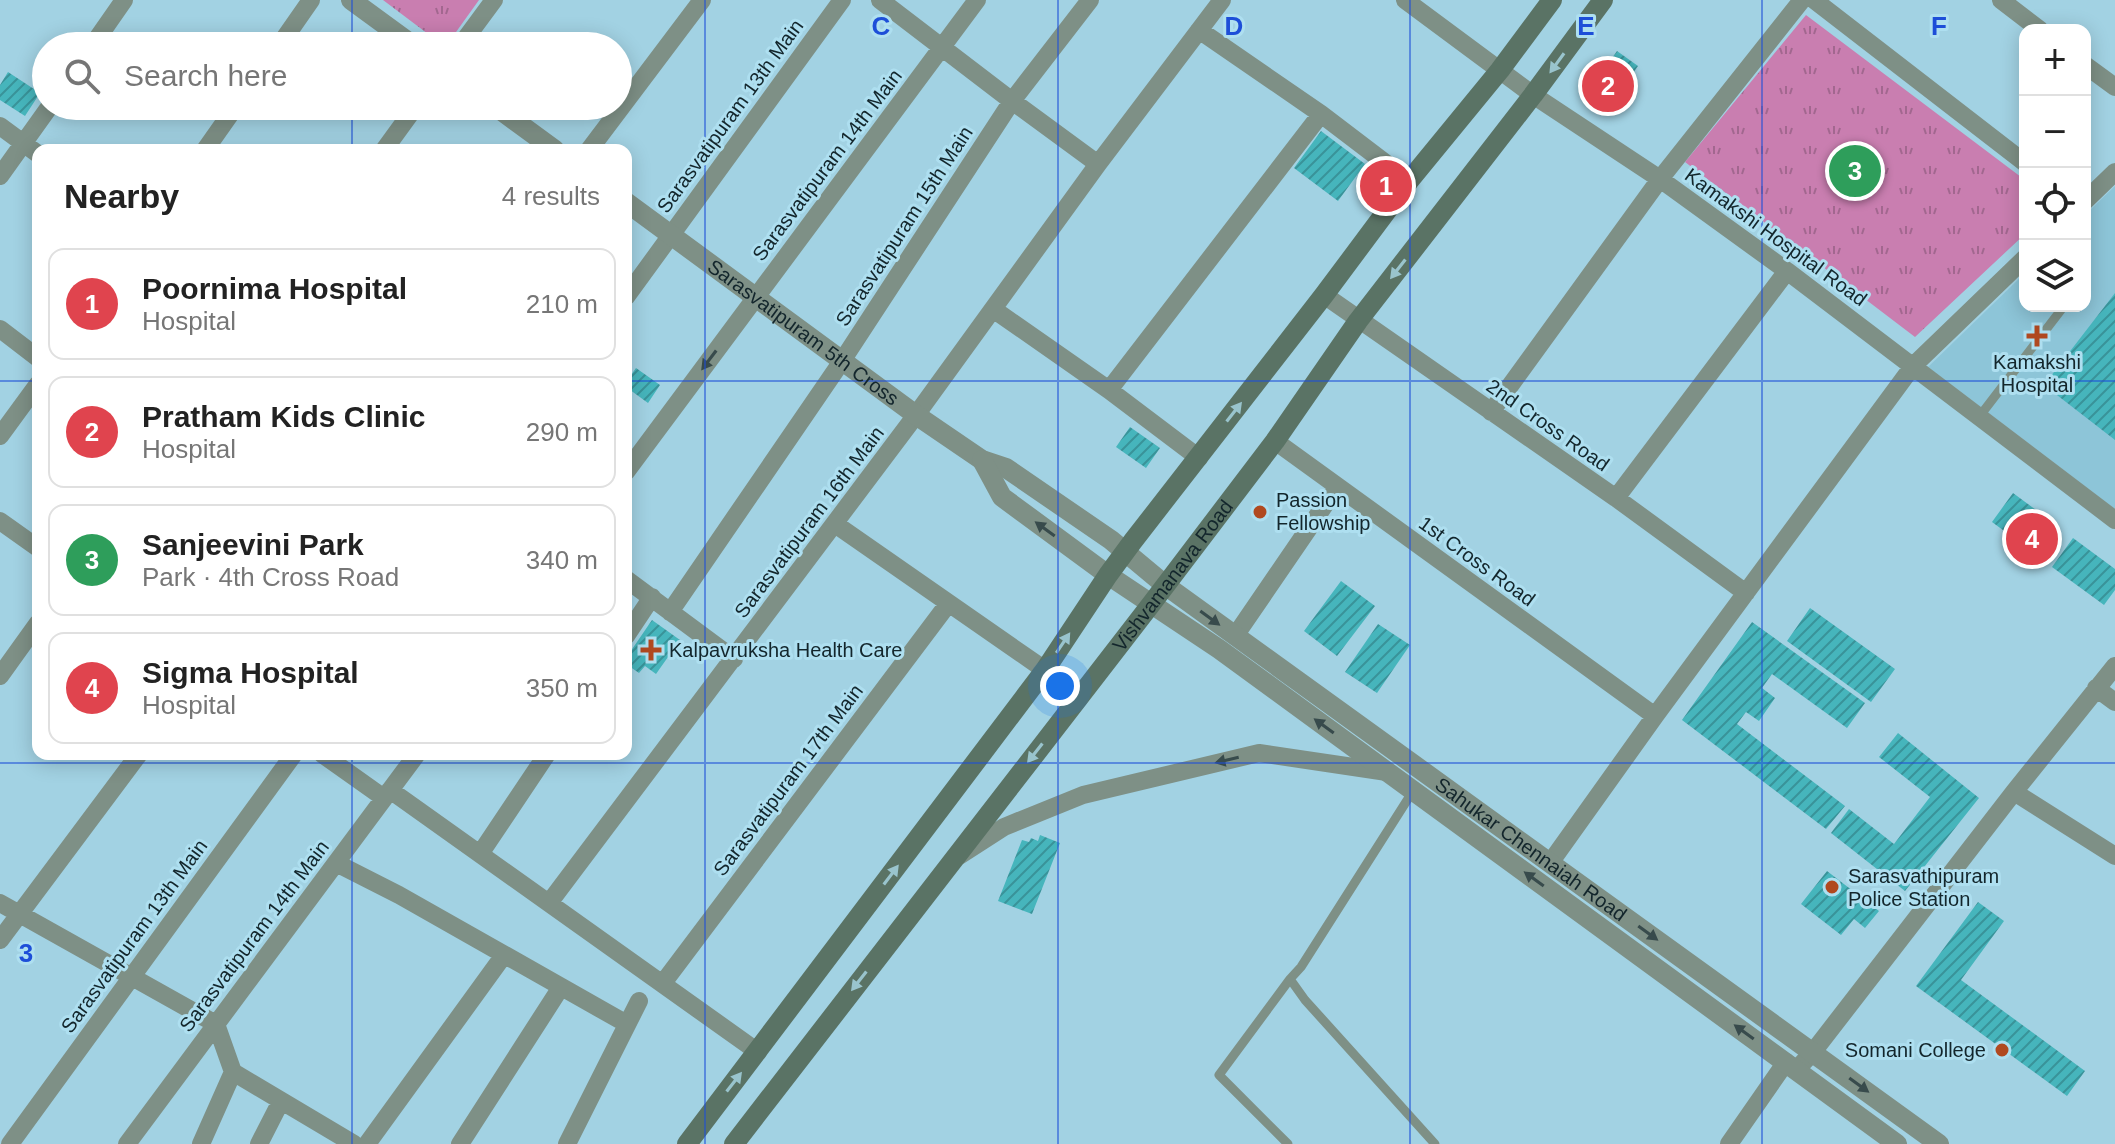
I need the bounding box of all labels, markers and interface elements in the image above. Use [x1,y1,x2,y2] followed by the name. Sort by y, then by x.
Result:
[872,11,891,41] text: C
[1225,11,1243,41] text: D
[1577,11,1595,41] text: E
[1931,11,1947,41] text: F
[652,15,808,217] street label: Sarasvatipuram 13th Main
[2019,24,2091,312] map controls
[2019,24,2091,96] button: +
[32,32,632,120] search box
[1549,52,1565,74] one-way arrow
[60,54,104,98] icon: search
[1582,56,1634,116] pin: 2
[124,59,287,92] text: Search here
[748,65,906,265] street label: Sarasvatipuram 14th Main
[2019,96,2091,168] button: −
[831,122,977,330] street label: Sarasvatipuram 15th Main
[1829,141,1881,201] pin: 3
[1360,156,1412,216] pin: 1
[1681,164,1871,310] street label: Kamakshi Hospital Road
[2019,168,2091,240] button: locate
[64,177,179,215] text: Nearby
[502,181,600,211] text: 4 results
[2019,240,2091,312] button: layers
[704,255,903,410] street label: Sarasvatipuram 5th Cross
[1391,259,1407,279] one-way arrow
[142,272,407,305] text: Poornima Hospital
[85,289,99,319] text: 1
[526,289,598,319] text: 210 m
[142,306,236,336] text: Hospital
[2026,325,2048,347] marker: Kamakshi Hospital
[701,350,717,371] one-way arrow
[1993,351,2081,396] place label: Kamakshi Hospital
[1482,375,1614,475] street label: 2nd Cross Road
[142,400,425,433] text: Pratham Kids Clinic
[1225,402,1242,422] one-way arrow
[85,417,99,447] text: 2
[526,417,598,447] text: 290 m
[730,422,888,622] street label: Sarasvatipuram 16th Main
[142,434,236,464] text: Hospital
[1276,489,1370,534] place label: Passion Fellowship
[1108,496,1237,655] street label: Vishvamanava Road
[1251,503,1269,521] marker: Passion Fellowship
[2006,509,2058,569] pin: 4
[1415,512,1539,610] street label: 1st Cross Road
[1035,522,1056,537] one-way arrow
[142,528,364,561] text: Sanjeevini Park
[85,545,99,575] text: 3
[526,545,598,575] text: 340 m
[142,562,399,592] text: Park · 4th Cross Road
[1200,609,1220,625] one-way arrow
[1055,633,1070,654] one-way arrow
[640,639,662,661] marker: Kalpavruksha Health Care
[669,639,902,661] place label: Kalpavruksha Health Care
[142,656,359,689] text: Sigma Hospital
[1040,666,1080,706] your location
[85,673,99,703] text: 4
[526,673,598,703] text: 350 m
[709,680,867,880] street label: Sarasvatipuram 17th Main
[142,690,236,720] text: Hospital
[1313,718,1334,734] one-way arrow
[1028,743,1044,763] one-way arrow
[1215,754,1240,767] one-way arrow
[1431,773,1631,926] street label: Sahukar Chennaiah Road
[56,835,212,1037] street label: Sarasvatipuram 13th Main
[175,836,333,1036] street label: Sarasvatipuram 14th Main
[883,864,899,886] one-way arrow
[1848,865,1999,910] place label: Sarasvathipuram Police Station
[1523,871,1545,887] one-way arrow
[1823,878,1841,896] marker: Sarasvathipuram Police Station
[1638,925,1658,941] one-way arrow
[19,938,33,968] text: 3
[852,971,868,991] one-way arrow
[1733,1024,1755,1040] one-way arrow
[1845,1039,1986,1061] place label: Somani College
[1993,1041,2011,1059] marker: Somani College
[726,1072,742,1092] one-way arrow
[1849,1077,1869,1093] one-way arrow

